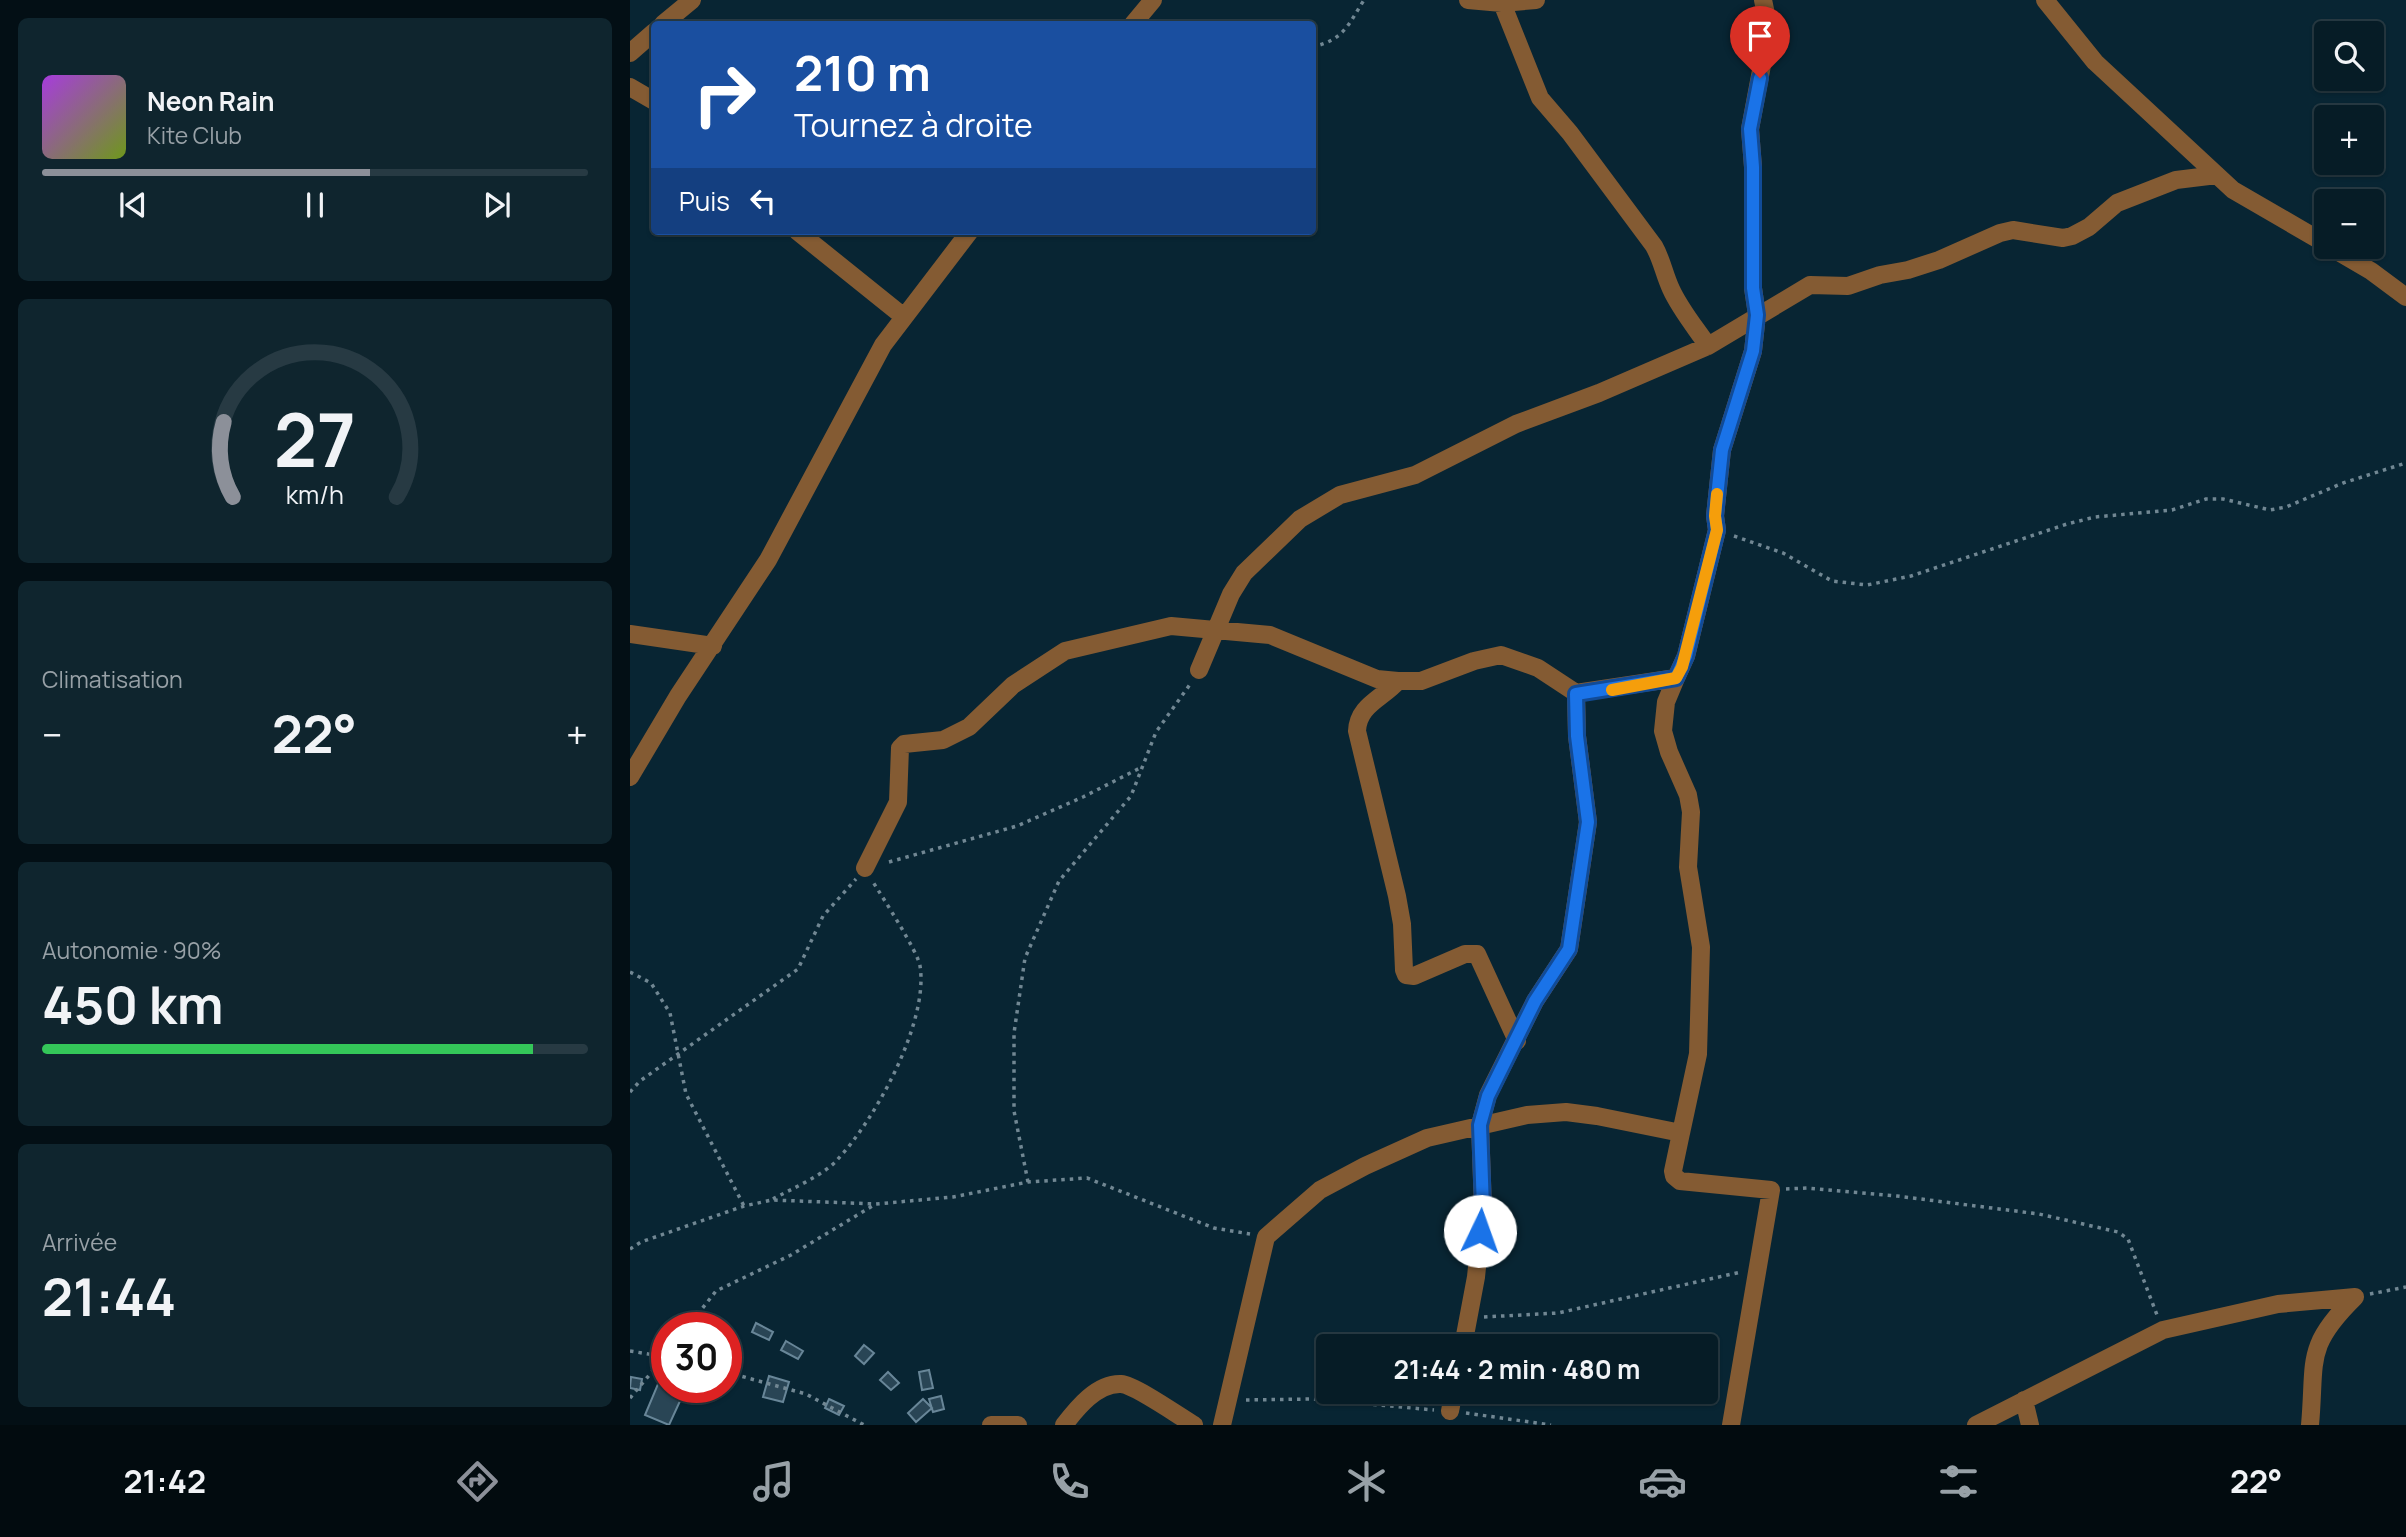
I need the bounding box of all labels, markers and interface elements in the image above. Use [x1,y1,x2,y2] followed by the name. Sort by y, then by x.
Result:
[1730,6,1790,78] pin
[1741,17,1779,55] icon: arrive
[2314,21,2384,259] map controls
[2314,21,2384,91] button: search
[794,39,931,106] text: 210 m
[679,49,770,140] icon: right
[147,83,275,119] text: Neon Rain
[794,103,1033,147] text: Tournez à droite
[2314,105,2384,175] button: +
[147,119,242,151] text: Kite Club
[744,182,782,220] icon: left
[679,183,730,219] text: Puis
[114,186,152,224] icon: previous
[296,186,334,224] icon: pause
[478,186,516,224] icon: next
[2314,189,2384,259] button: −
[274,390,356,490] text: 27
[286,477,344,512] text: km/h
[42,663,183,695] text: Climatisation
[272,698,357,769] text: 22°
[42,708,63,760] text: −
[566,708,588,760] text: +
[42,934,222,966] text: Autonomie · 90%
[42,969,223,1040] text: 450 km
[1443,1194,1517,1268] position arrow
[42,1226,117,1258] text: Arrivée
[42,1261,176,1332] text: 21:44
[651,1312,742,1403] speed limit sign: 30
[1394,1351,1640,1387] text: 21:44 · 2 min · 480 m
[453,1457,502,1506] icon: directions
[749,1457,798,1506] icon: music
[1045,1457,1094,1506] icon: phone
[1342,1457,1391,1506] icon: climate
[1638,1457,1687,1506] icon: car
[1934,1457,1983,1506] icon: filters
[124,1459,206,1503] text: 21:42
[2230,1459,2282,1503] text: 22°

